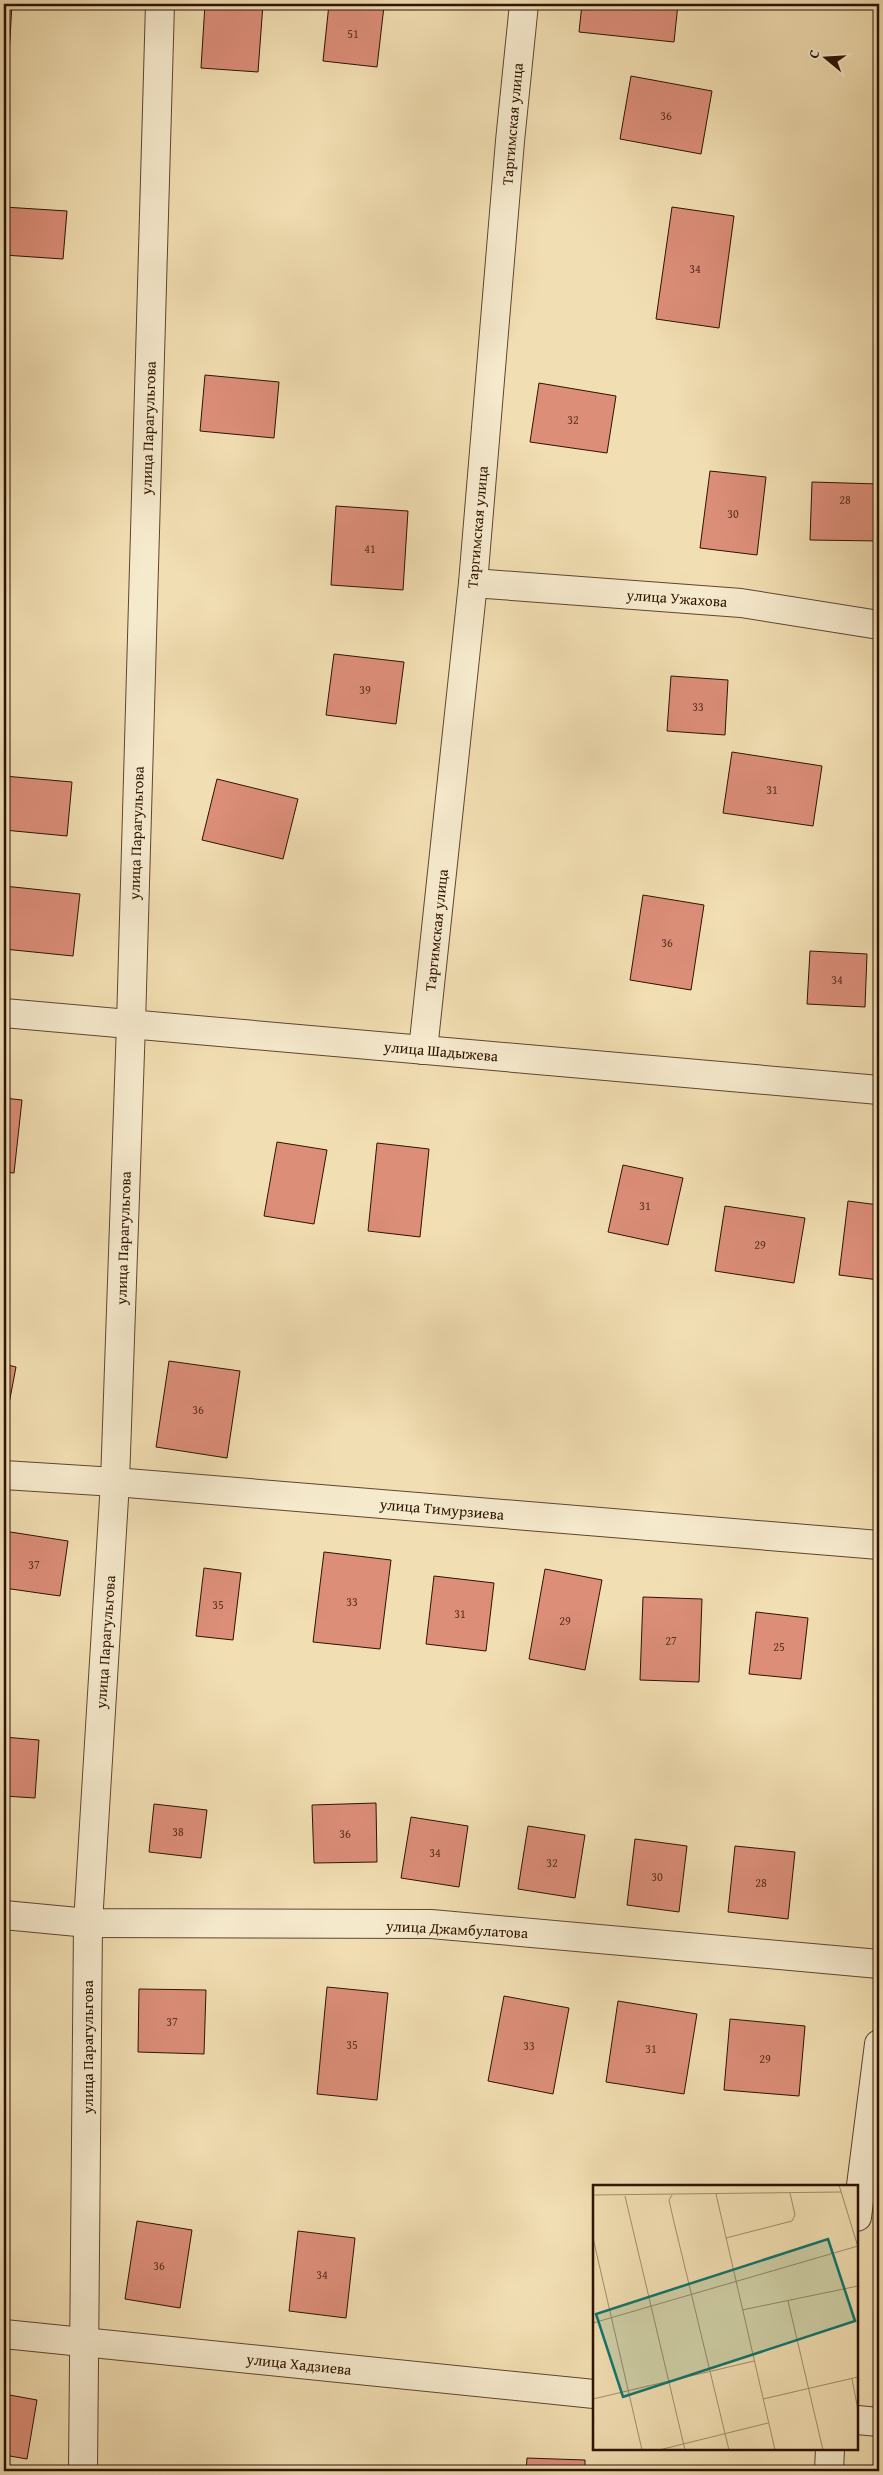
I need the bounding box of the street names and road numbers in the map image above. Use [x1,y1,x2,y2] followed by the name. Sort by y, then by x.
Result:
[496,61,528,186] street label: Таргимская улица
[135,360,161,496] street label: улица Парагульгова
[461,464,493,589] street label: Таргимская улица
[625,584,729,612] street label: улица Ужахова
[123,765,149,901] street label: улица Парагульгова
[419,867,453,992] street label: Таргимская улица
[382,1035,500,1067] street label: улица Шадыжева
[110,1170,136,1306] street label: улица Парагульгова
[378,1493,506,1525] street label: улица Тимурзиева
[90,1574,120,1710] street label: улица Парагульгова
[384,1915,529,1943] street label: улица Джамбулатова
[77,1979,98,2115] street label: улица Парагульгова
[245,2348,353,2380] street label: улица Хадзиева

